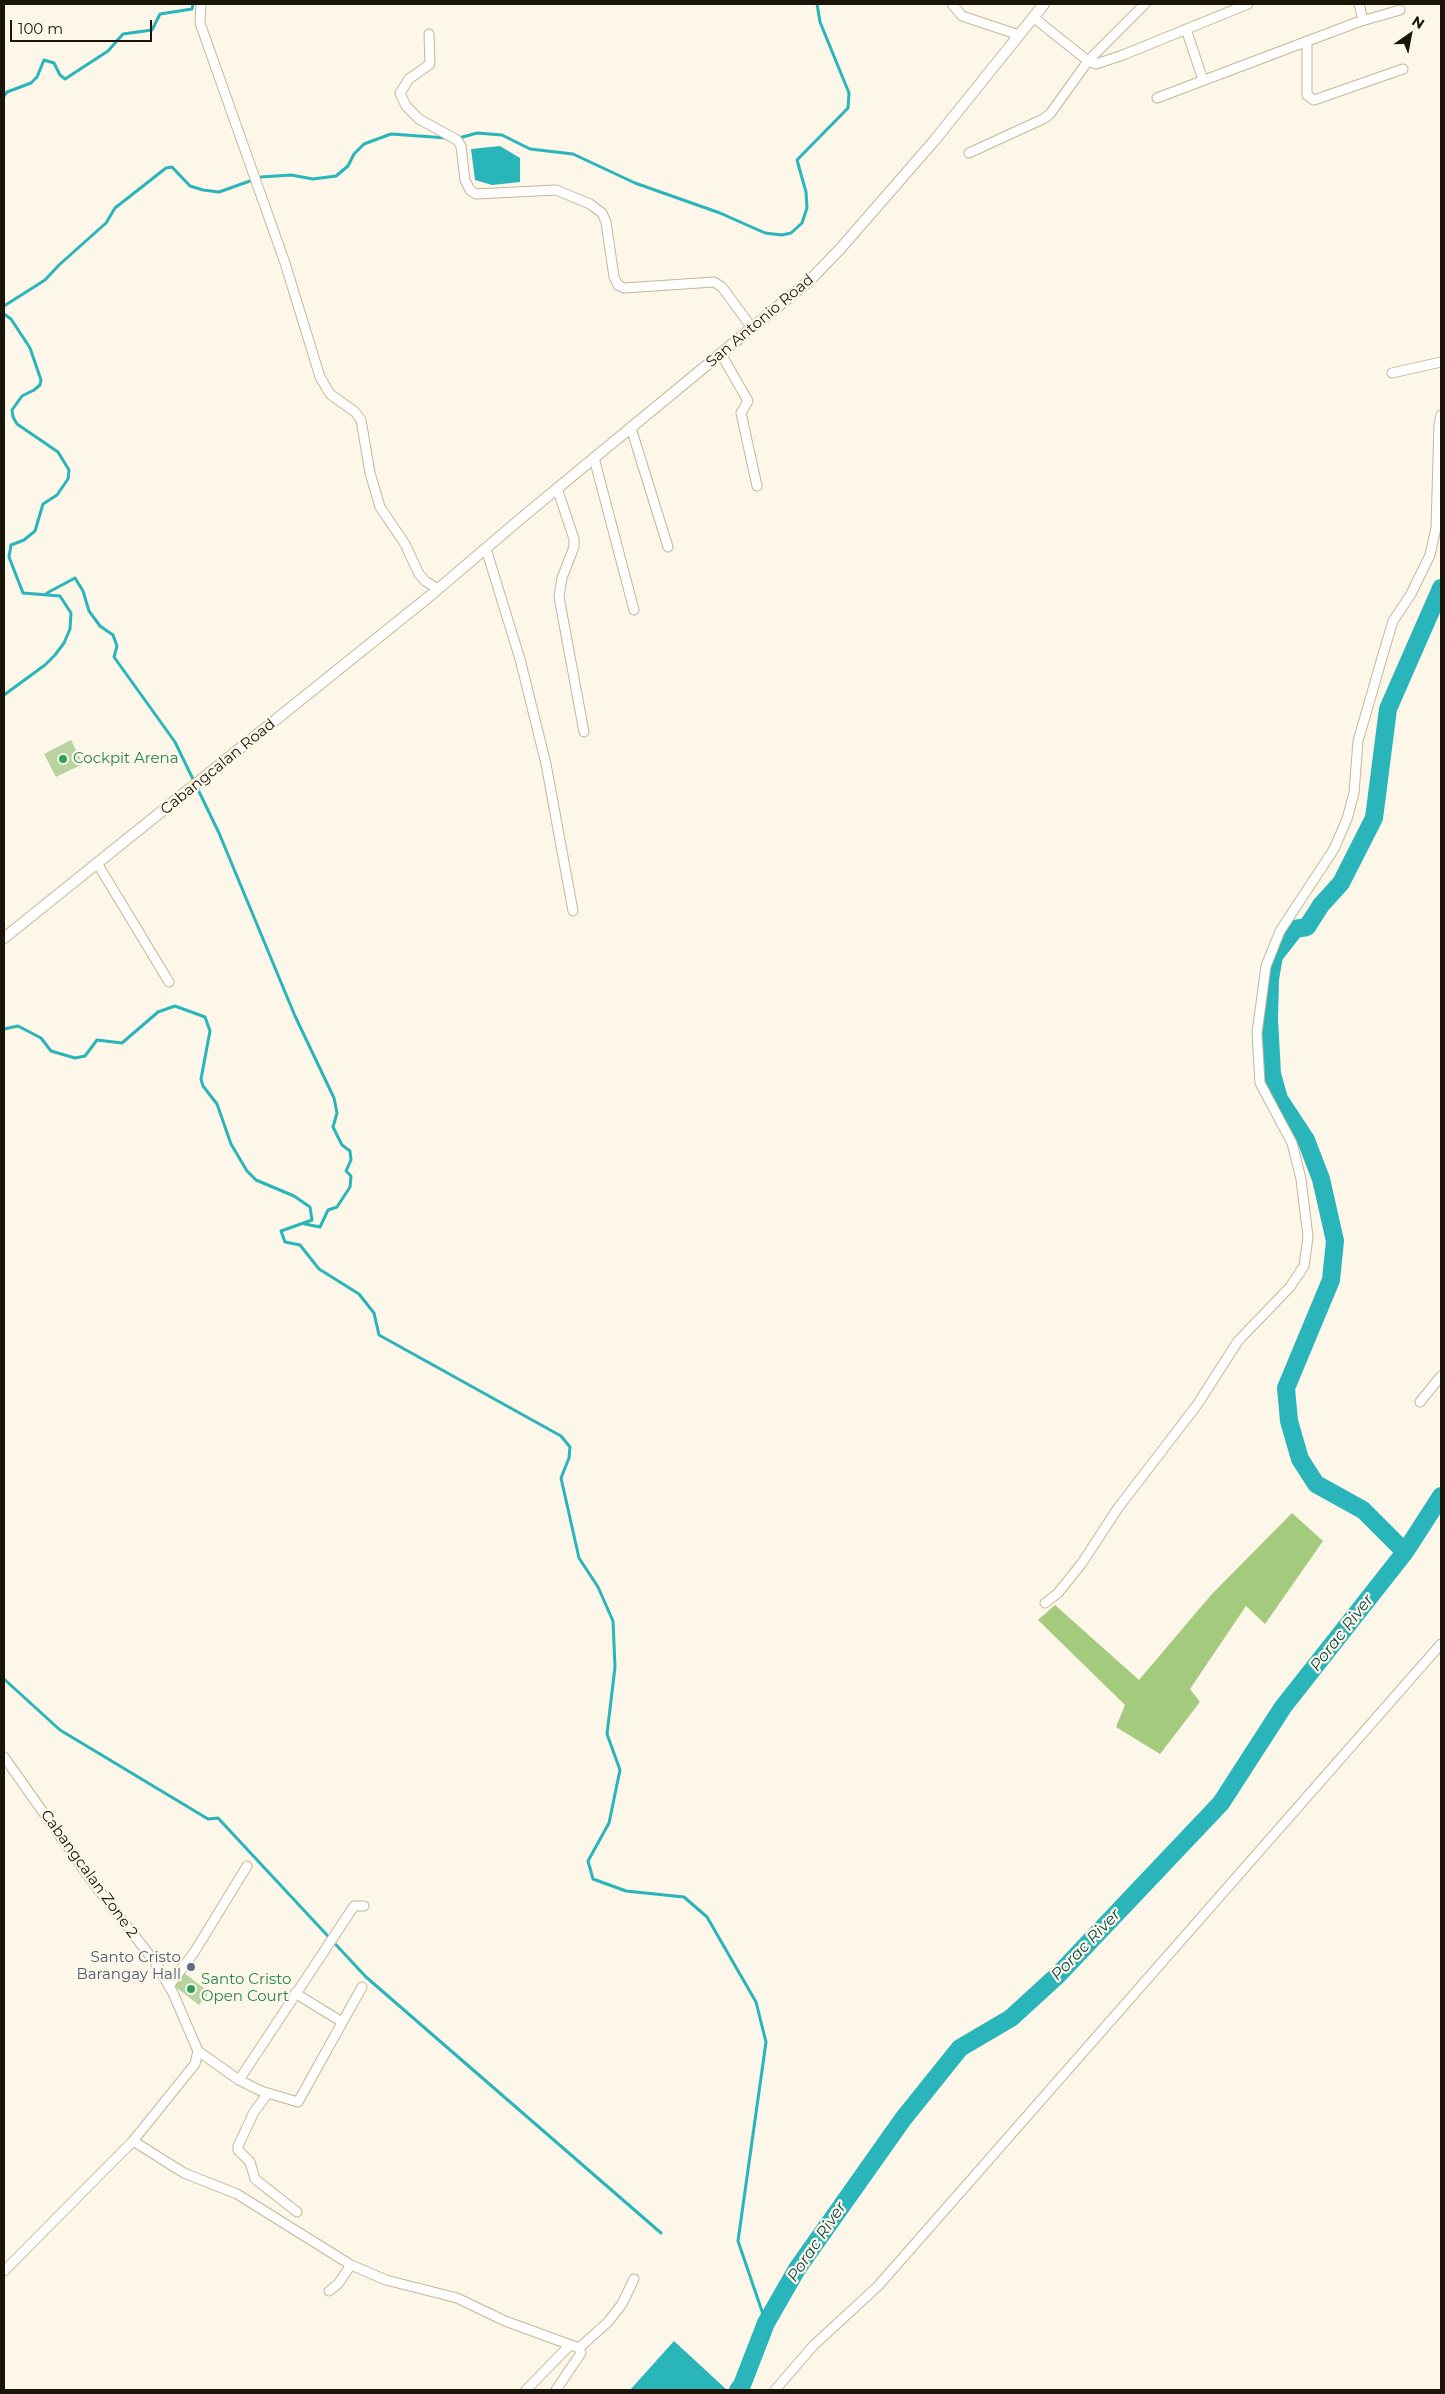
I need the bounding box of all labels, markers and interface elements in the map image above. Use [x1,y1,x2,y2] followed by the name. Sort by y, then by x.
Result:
[12,10,155,42] scale bar
[1385,10,1435,60] north arrow
[1409,12,1428,33] text: N
[18,19,63,38] text: 100 m
[703,271,817,371] street label: San Antonio Road
[157,715,279,819] street label: Cabangcalan Road
[73,750,179,768] place label: Cockpit Arena
[57,753,69,765] marker: Cockpit Arena
[1306,1591,1378,1675] water label: Porac River
[37,1807,141,1941] street label: Cabangcalan Zone 2
[1047,1905,1125,1985] water label: Porac River
[76,1949,181,1984] place label: Santo Cristo Barangay Hall
[185,1961,197,1973] marker: Santo Cristo Barangay Hall
[201,1971,291,2006] place label: Santo Cristo Open Court
[185,1983,197,1995] marker: Santo Cristo Open Court
[783,2199,851,2285] water label: Porac River

